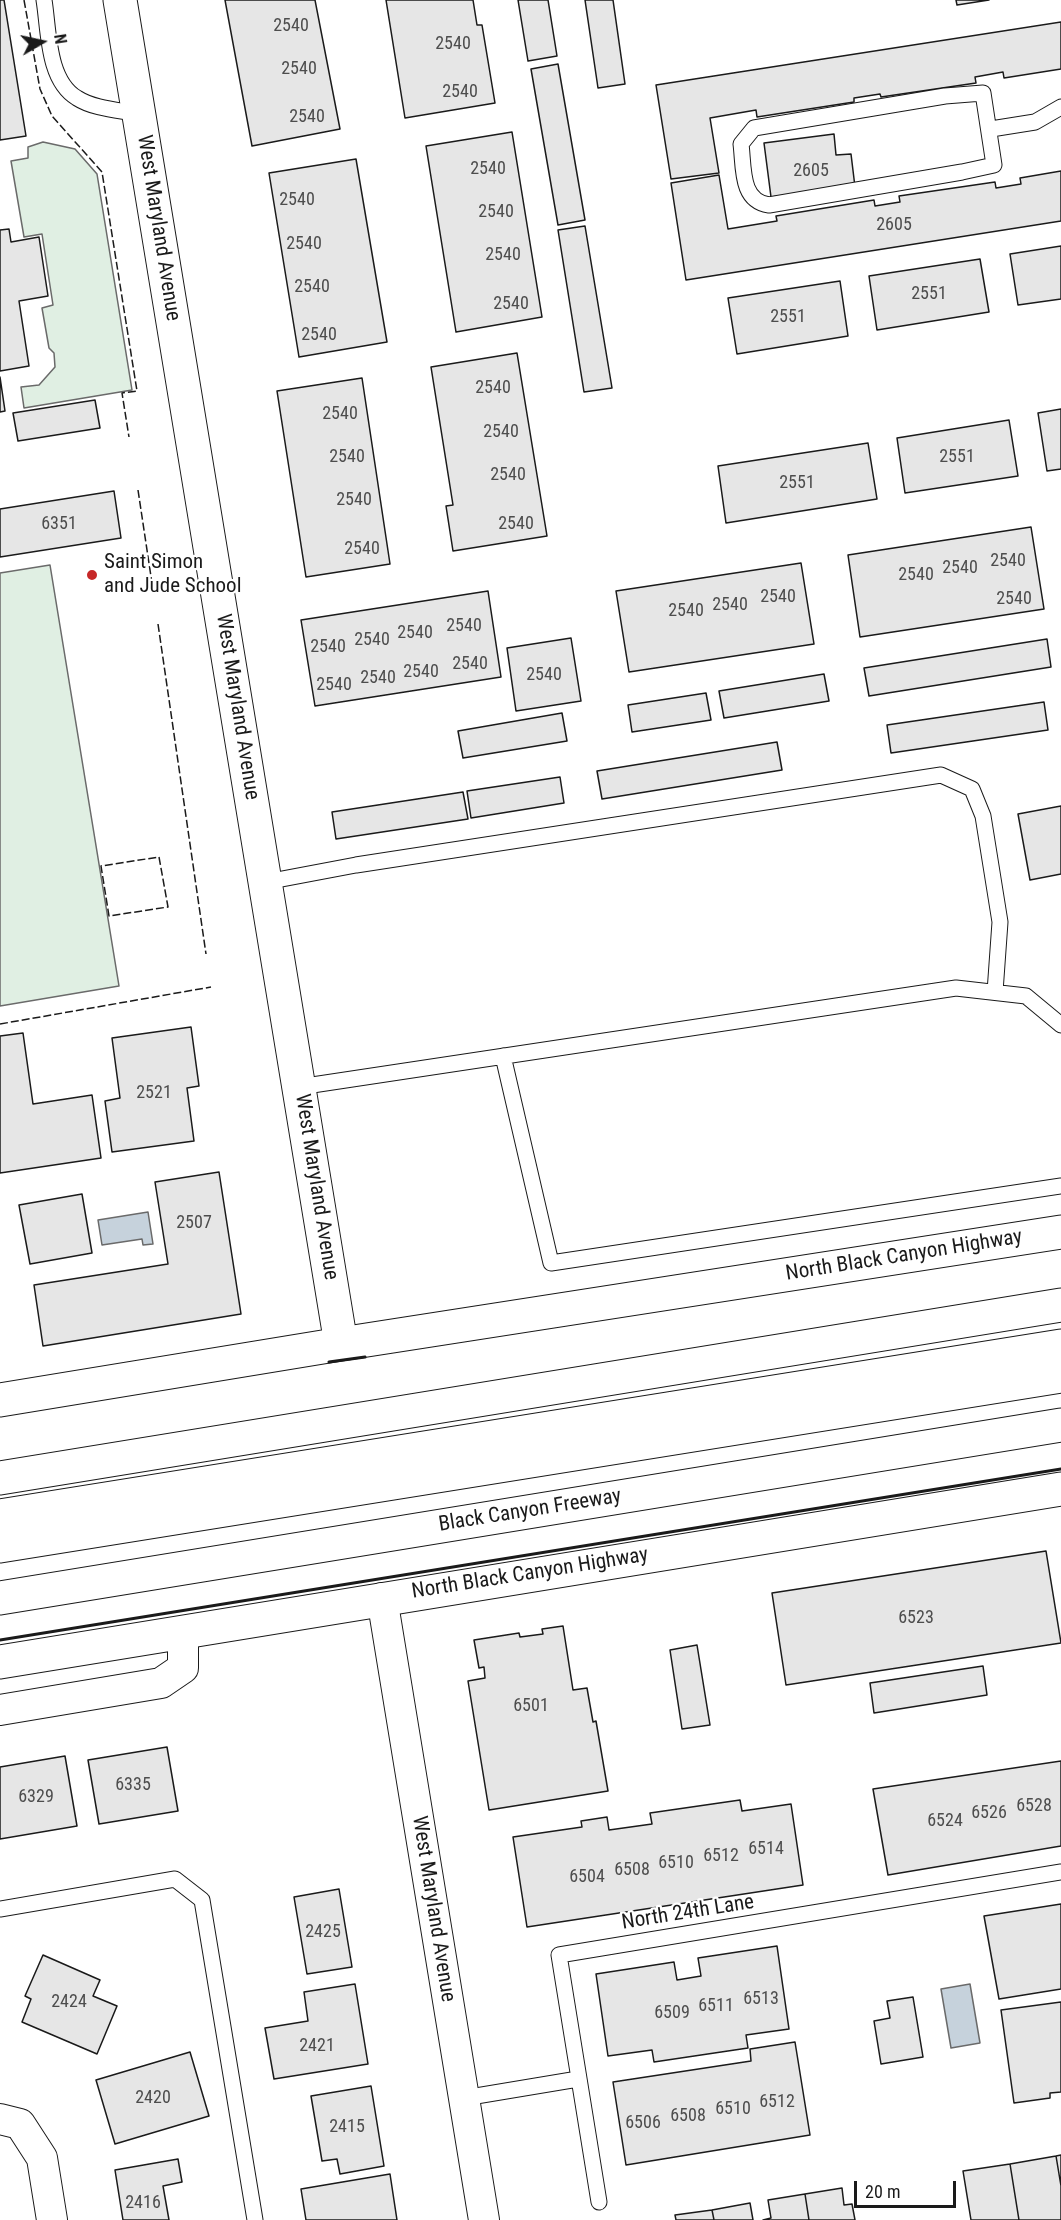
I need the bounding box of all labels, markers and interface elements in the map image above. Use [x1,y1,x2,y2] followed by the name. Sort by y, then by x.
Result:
[12,12,72,72] north arrow
[273,15,309,37] house number: 2540
[50,33,70,45] text: N
[435,33,471,55] house number: 2540
[281,58,317,80] house number: 2540
[442,81,478,103] house number: 2540
[289,106,325,128] house number: 2540
[131,133,185,323] street label: West Maryland Avenue
[470,158,506,180] house number: 2540
[793,160,829,182] house number: 2605
[279,189,315,211] house number: 2540
[478,201,514,223] house number: 2540
[876,214,912,236] house number: 2605
[286,233,322,255] house number: 2540
[485,244,521,266] house number: 2540
[294,276,330,298] house number: 2540
[911,283,947,305] house number: 2551
[493,293,529,315] house number: 2540
[770,306,806,328] house number: 2551
[301,324,337,346] house number: 2540
[475,377,511,399] house number: 2540
[322,403,358,425] house number: 2540
[483,421,519,443] house number: 2540
[329,446,365,468] house number: 2540
[939,446,975,468] house number: 2551
[490,464,526,486] house number: 2540
[779,472,815,494] house number: 2551
[336,489,372,511] house number: 2540
[41,513,77,535] house number: 6351
[498,513,534,535] house number: 2540
[344,538,380,560] house number: 2540
[104,550,241,600] place label: Saint Simon and Jude School
[990,550,1026,572] house number: 2540
[942,557,978,579] house number: 2540
[898,564,934,586] house number: 2540
[85,568,99,582] marker: Saint Simon and Jude School
[760,586,796,608] house number: 2540
[996,588,1032,610] house number: 2540
[712,594,748,616] house number: 2540
[668,600,704,622] house number: 2540
[210,612,264,802] street label: West Maryland Avenue
[446,615,482,637] house number: 2540
[397,622,433,644] house number: 2540
[354,629,390,651] house number: 2540
[310,636,346,658] house number: 2540
[452,653,488,675] house number: 2540
[403,661,439,683] house number: 2540
[526,664,562,686] house number: 2540
[360,667,396,689] house number: 2540
[316,674,352,696] house number: 2540
[136,1082,172,1104] house number: 2521
[289,1092,343,1282] street label: West Maryland Avenue
[176,1212,212,1234] house number: 2507
[784,1225,1024,1287] street label: North Black Canyon Highway
[437,1484,623,1538] street label: Black Canyon Freeway
[410,1543,650,1605] street label: North Black Canyon Highway
[898,1607,934,1629] house number: 6523
[513,1695,549,1717] house number: 6501
[115,1774,151,1796] house number: 6335
[18,1786,54,1808] house number: 6329
[1016,1795,1052,1817] house number: 6528
[971,1802,1007,1824] house number: 6526
[927,1810,963,1832] house number: 6524
[406,1814,460,2004] street label: West Maryland Avenue
[748,1838,784,1860] house number: 6514
[703,1845,739,1867] house number: 6512
[658,1852,694,1874] house number: 6510
[614,1859,650,1881] house number: 6508
[569,1866,605,1888] house number: 6504
[620,1890,756,1936] street label: North 24th Lane
[305,1921,341,1943] house number: 2425
[743,1988,779,2010] house number: 6513
[51,1991,87,2013] house number: 2424
[698,1995,734,2017] house number: 6511
[654,2002,690,2024] house number: 6509
[299,2035,335,2057] house number: 2421
[135,2087,171,2109] house number: 2420
[759,2091,795,2113] house number: 6512
[715,2098,751,2120] house number: 6510
[670,2105,706,2127] house number: 6508
[625,2112,661,2134] house number: 6506
[329,2116,365,2138] house number: 2415
[857,2169,959,2207] scale bar
[865,2181,900,2202] text: 20 m
[125,2192,161,2214] house number: 2416

